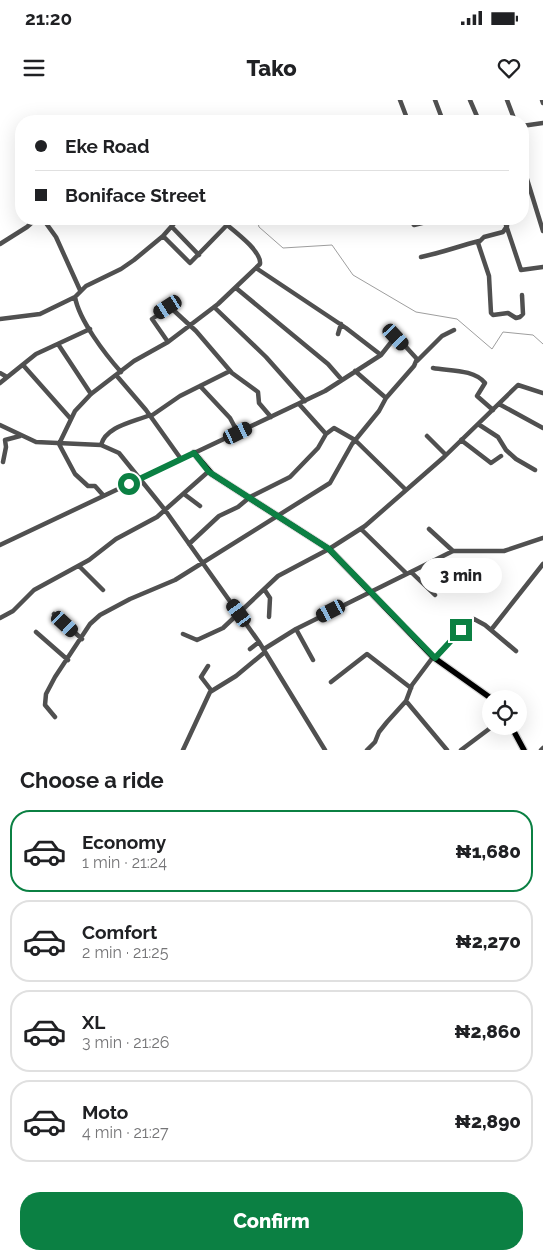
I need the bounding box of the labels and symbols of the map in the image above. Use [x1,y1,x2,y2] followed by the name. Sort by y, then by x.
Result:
[151,293,184,321] car
[380,321,411,353] car
[221,420,254,446] car
[118,473,140,495] route start
[420,558,502,592] callout: 3 min
[224,596,253,630] car
[314,598,347,624] car
[48,608,81,640] car
[450,619,472,641] route end

